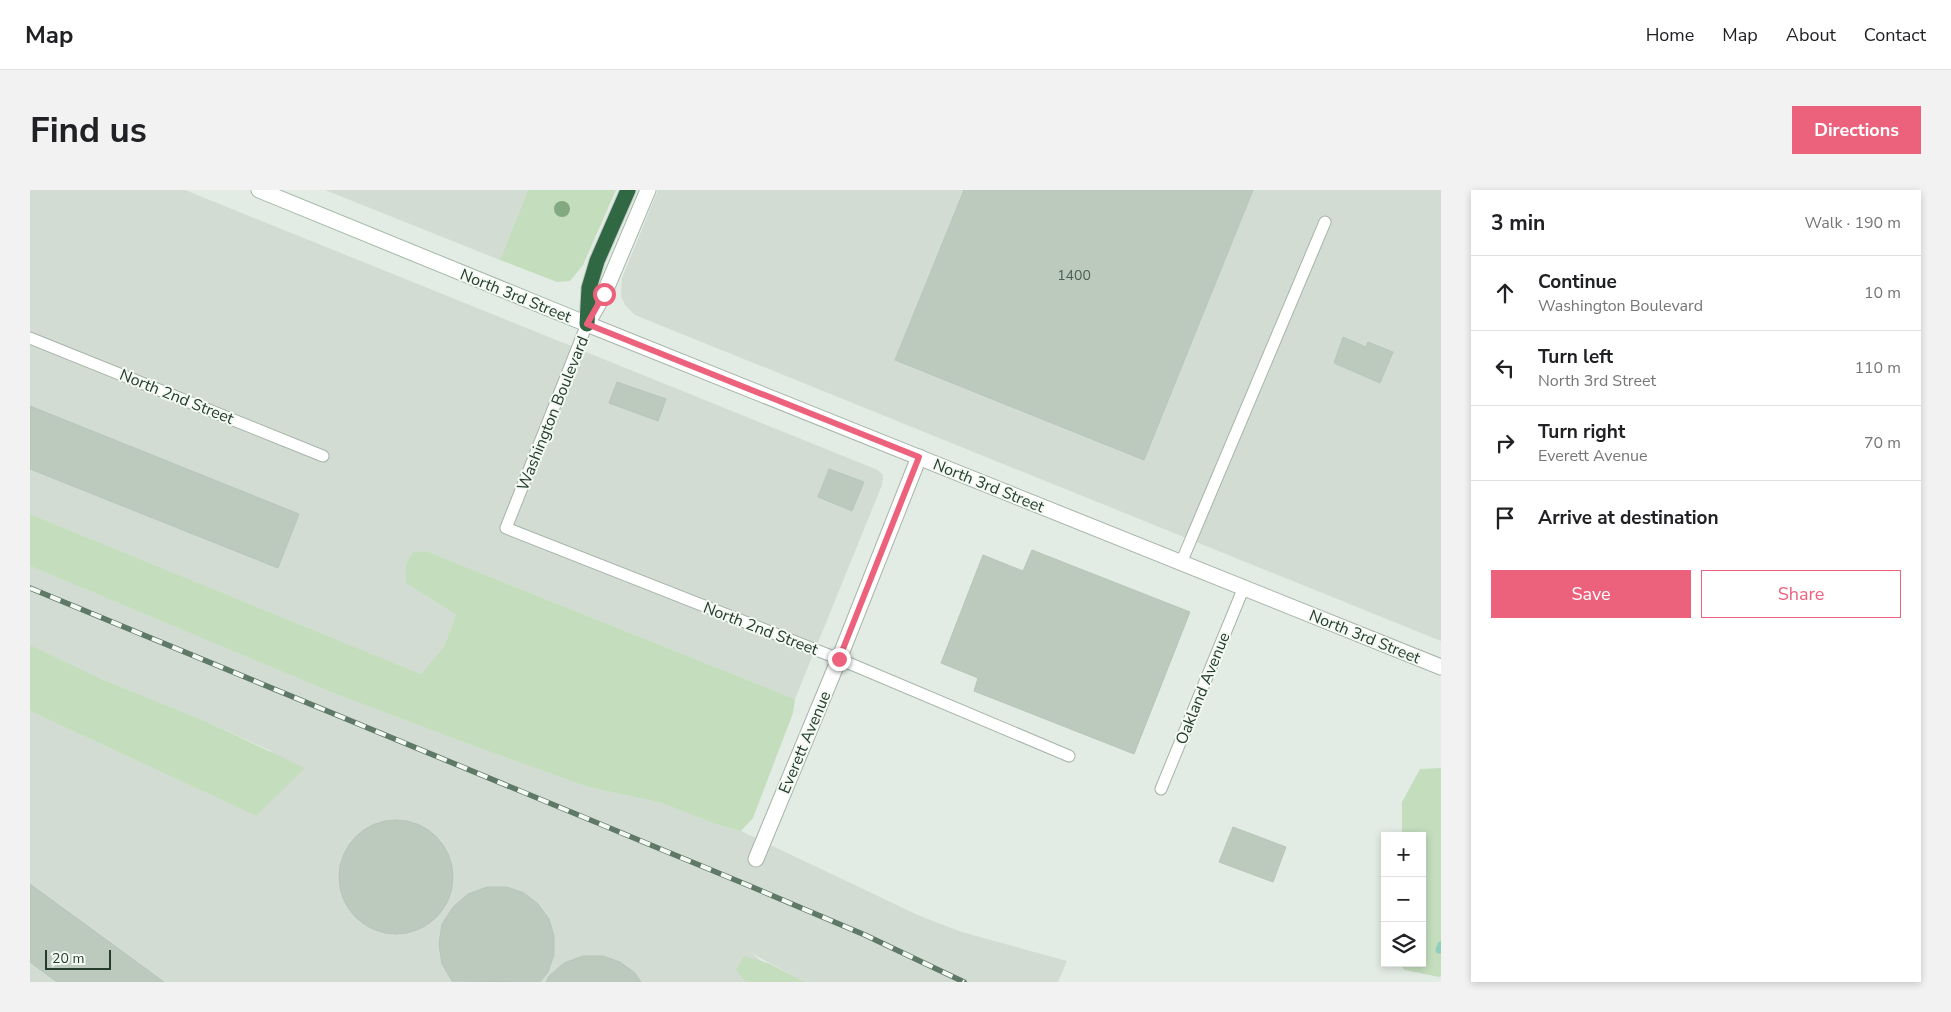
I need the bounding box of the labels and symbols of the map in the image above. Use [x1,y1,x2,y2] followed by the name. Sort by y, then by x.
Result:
[457,264,575,328] street label: North 3rd Street
[1057,266,1091,285] house number: 1400
[593,283,616,306] route start
[512,333,594,494] street label: Washington Boulevard
[116,364,237,430] street label: North 2nd Street
[930,454,1048,518] street label: North 3rd Street
[700,597,822,661] street label: North 2nd Street
[1306,605,1424,669] street label: North 3rd Street
[1170,629,1235,748] street label: Oakland Avenue
[828,648,851,671] route end
[773,688,836,797] street label: Everett Avenue
[45,947,111,970] scale bar

